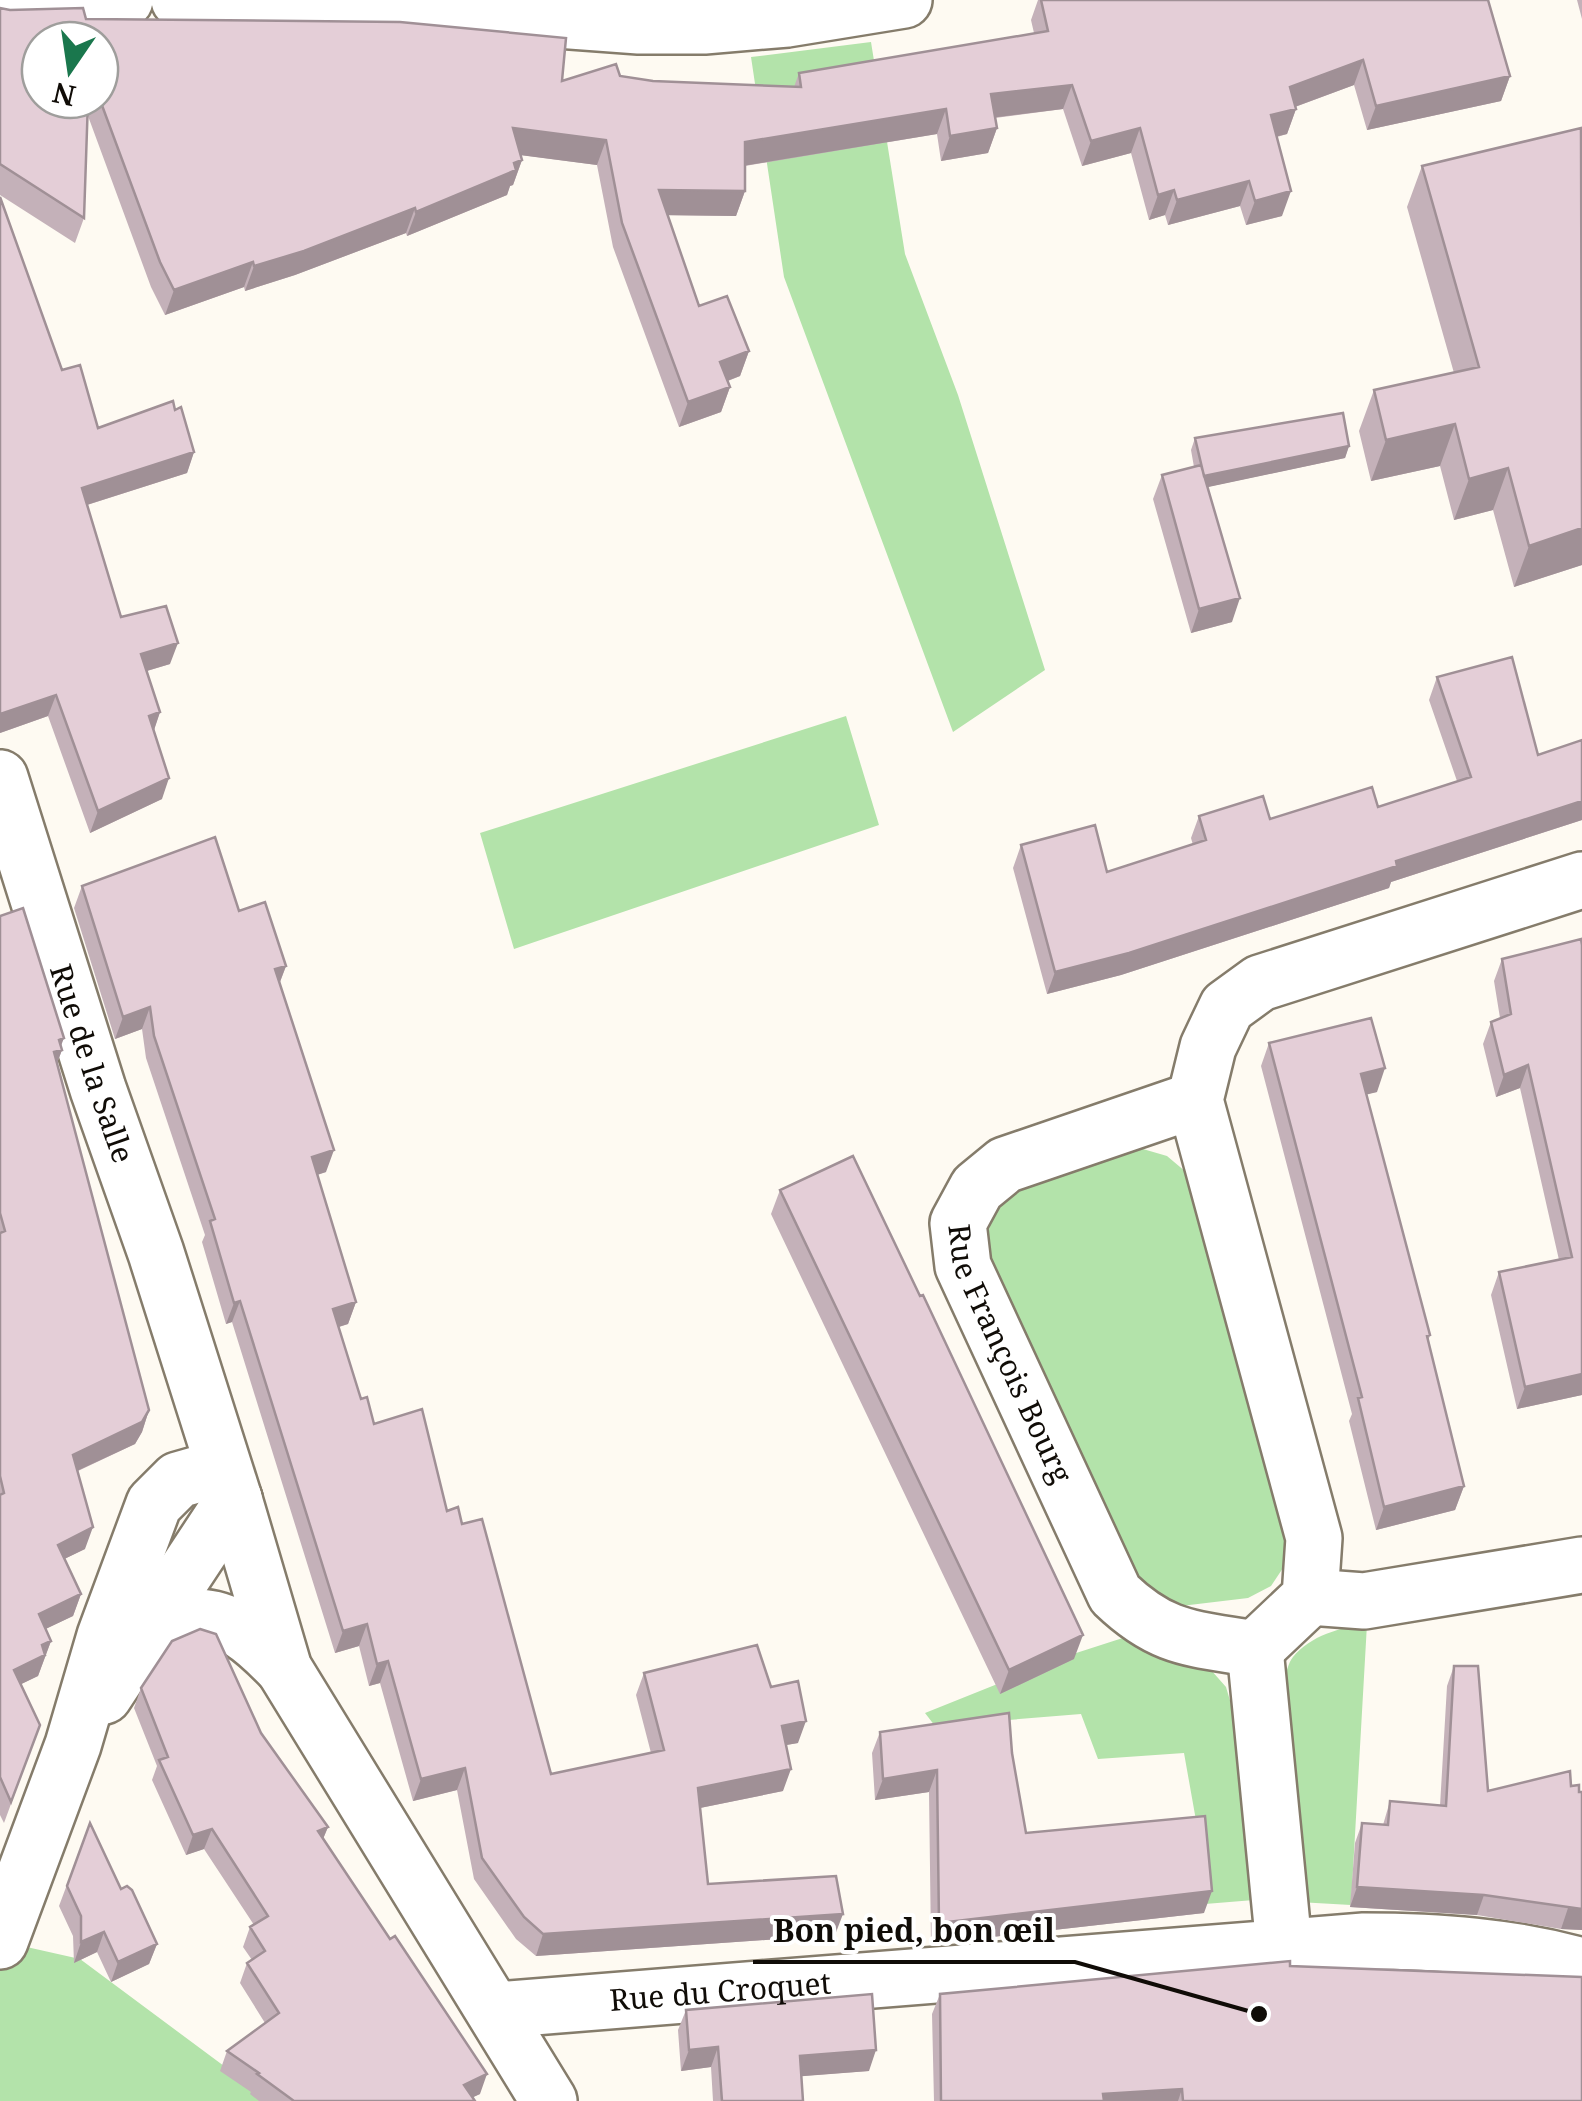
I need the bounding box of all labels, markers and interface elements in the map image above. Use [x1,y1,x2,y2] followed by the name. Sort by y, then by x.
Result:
[20,20,120,120] north arrow
[49,74,79,116] text: N
[41,959,145,1168] street label: Rue de la Salle
[939,1222,1083,1490] street label: Rue François Bourg
[753,1900,1075,1962] callout: Bon pied, bon œil
[773,1908,1055,1951] text: Bon pied, bon œil
[608,1961,832,2020] street label: Rue du Croquet

